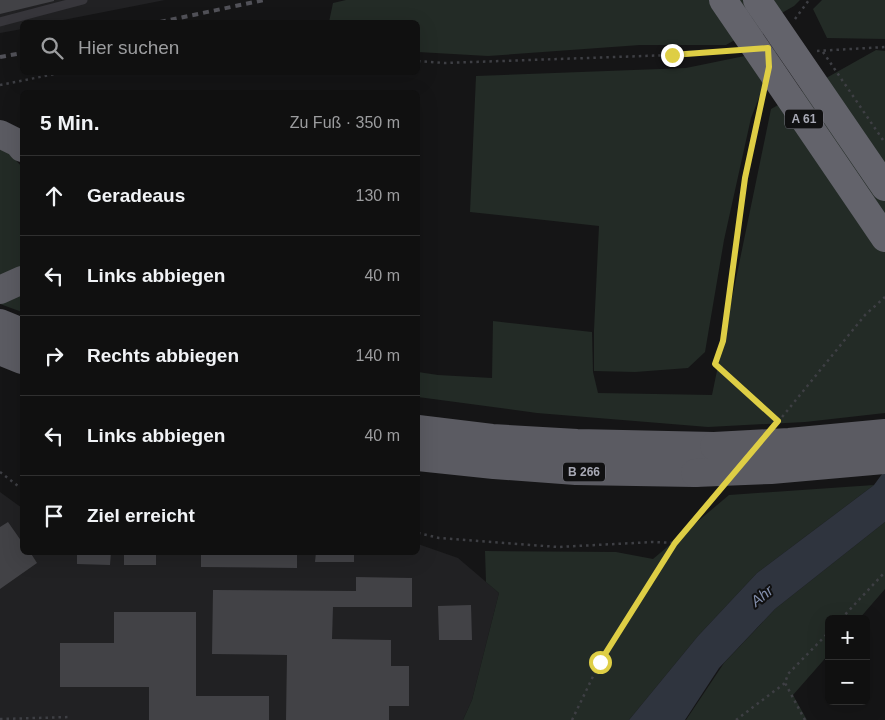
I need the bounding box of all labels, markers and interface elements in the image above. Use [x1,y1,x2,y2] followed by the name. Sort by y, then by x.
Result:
[20,20,420,75] search box
[38,34,66,62] icon: search
[78,37,179,58] text: Hier suchen
[661,44,684,67] route end
[785,110,823,128] road number: A 61
[40,111,100,134] text: 5 Min.
[290,114,400,131] text: Zu Fuß · 350 m
[40,182,68,210] icon: ahead
[87,185,185,206] text: Geradeaus
[356,187,400,204] text: 130 m
[40,262,68,290] icon: left
[87,265,225,286] text: Links abbiegen
[364,267,400,284] text: 40 m
[40,342,68,370] icon: right
[87,345,239,366] text: Rechts abbiegen
[356,347,400,364] text: 140 m
[40,422,68,450] icon: left
[87,425,225,446] text: Links abbiegen
[364,427,400,444] text: 40 m
[563,462,605,482] road number: B 266
[40,502,68,530] icon: arrive
[87,505,195,526] text: Ziel erreicht
[746,581,777,610] water label: Ahr
[825,615,870,705] map controls
[825,615,870,660] button: +
[589,651,612,674] route start
[825,660,870,705] button: −

